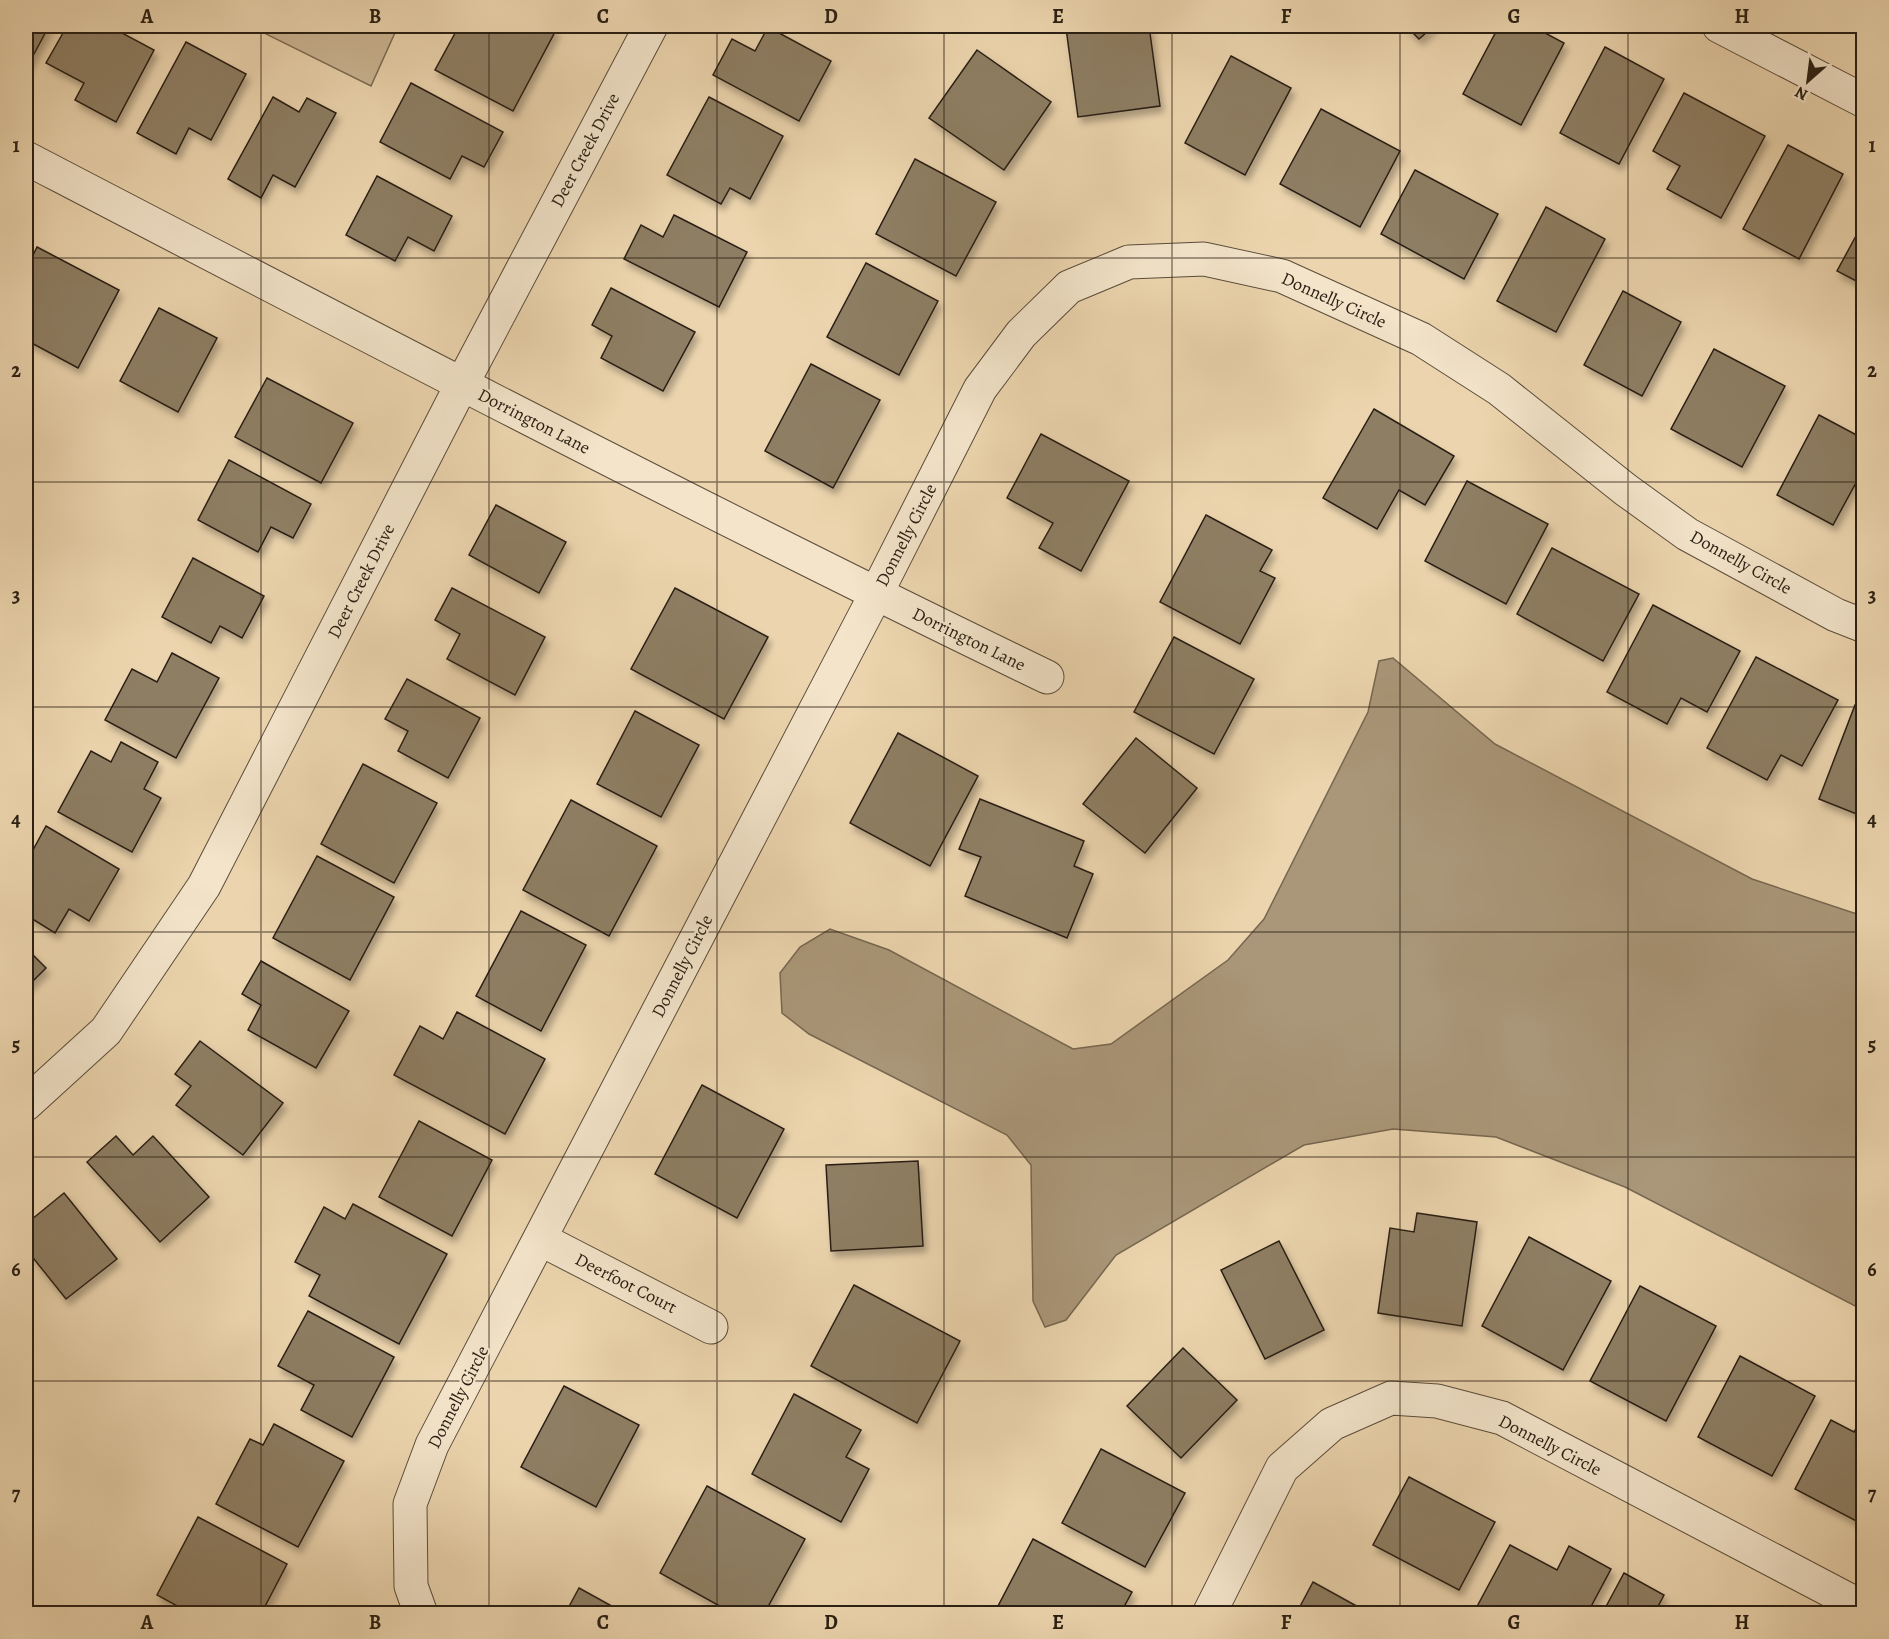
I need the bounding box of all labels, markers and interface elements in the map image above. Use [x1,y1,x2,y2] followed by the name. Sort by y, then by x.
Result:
[140,3,154,30] text: A
[369,3,381,30] text: B
[597,3,609,30] text: C
[824,3,838,30] text: D
[1052,3,1064,30] text: E
[1281,3,1292,30] text: F
[1507,3,1521,30] text: G
[1735,3,1750,30] text: H
[1778,51,1838,111] north arrow
[1791,81,1812,106] text: N
[545,89,625,211] street label: Deer Creek Drive
[12,132,20,159] text: 1
[1868,132,1876,159] text: 1
[1278,266,1390,334] street label: Donnelly Circle
[11,357,21,384] text: 2
[1867,357,1877,384] text: 2
[474,382,594,460] street label: Dorrington Lane
[870,479,942,591] street label: Donnelly Circle
[322,519,400,643] street label: Deer Creek Drive
[1686,524,1796,600] street label: Donnelly Circle
[12,582,20,609] text: 3
[1868,582,1876,609] text: 3
[908,601,1030,677] street label: Dorrington Lane
[11,806,21,833] text: 4
[1867,806,1877,833] text: 4
[646,910,718,1022] street label: Donnelly Circle
[12,1031,20,1058] text: 5
[1868,1031,1876,1058] text: 5
[571,1247,681,1319] street label: Deerfoot Court
[11,1256,21,1283] text: 6
[1867,1256,1877,1283] text: 6
[422,1341,494,1453] street label: Donnelly Circle
[1494,1409,1606,1481] street label: Donnelly Circle
[12,1480,21,1507] text: 7
[1868,1480,1877,1507] text: 7
[140,1609,154,1636] text: A
[369,1609,381,1636] text: B
[597,1609,609,1636] text: C
[824,1609,838,1636] text: D
[1052,1609,1064,1636] text: E
[1281,1609,1292,1636] text: F
[1507,1609,1521,1636] text: G
[1735,1609,1750,1636] text: H

